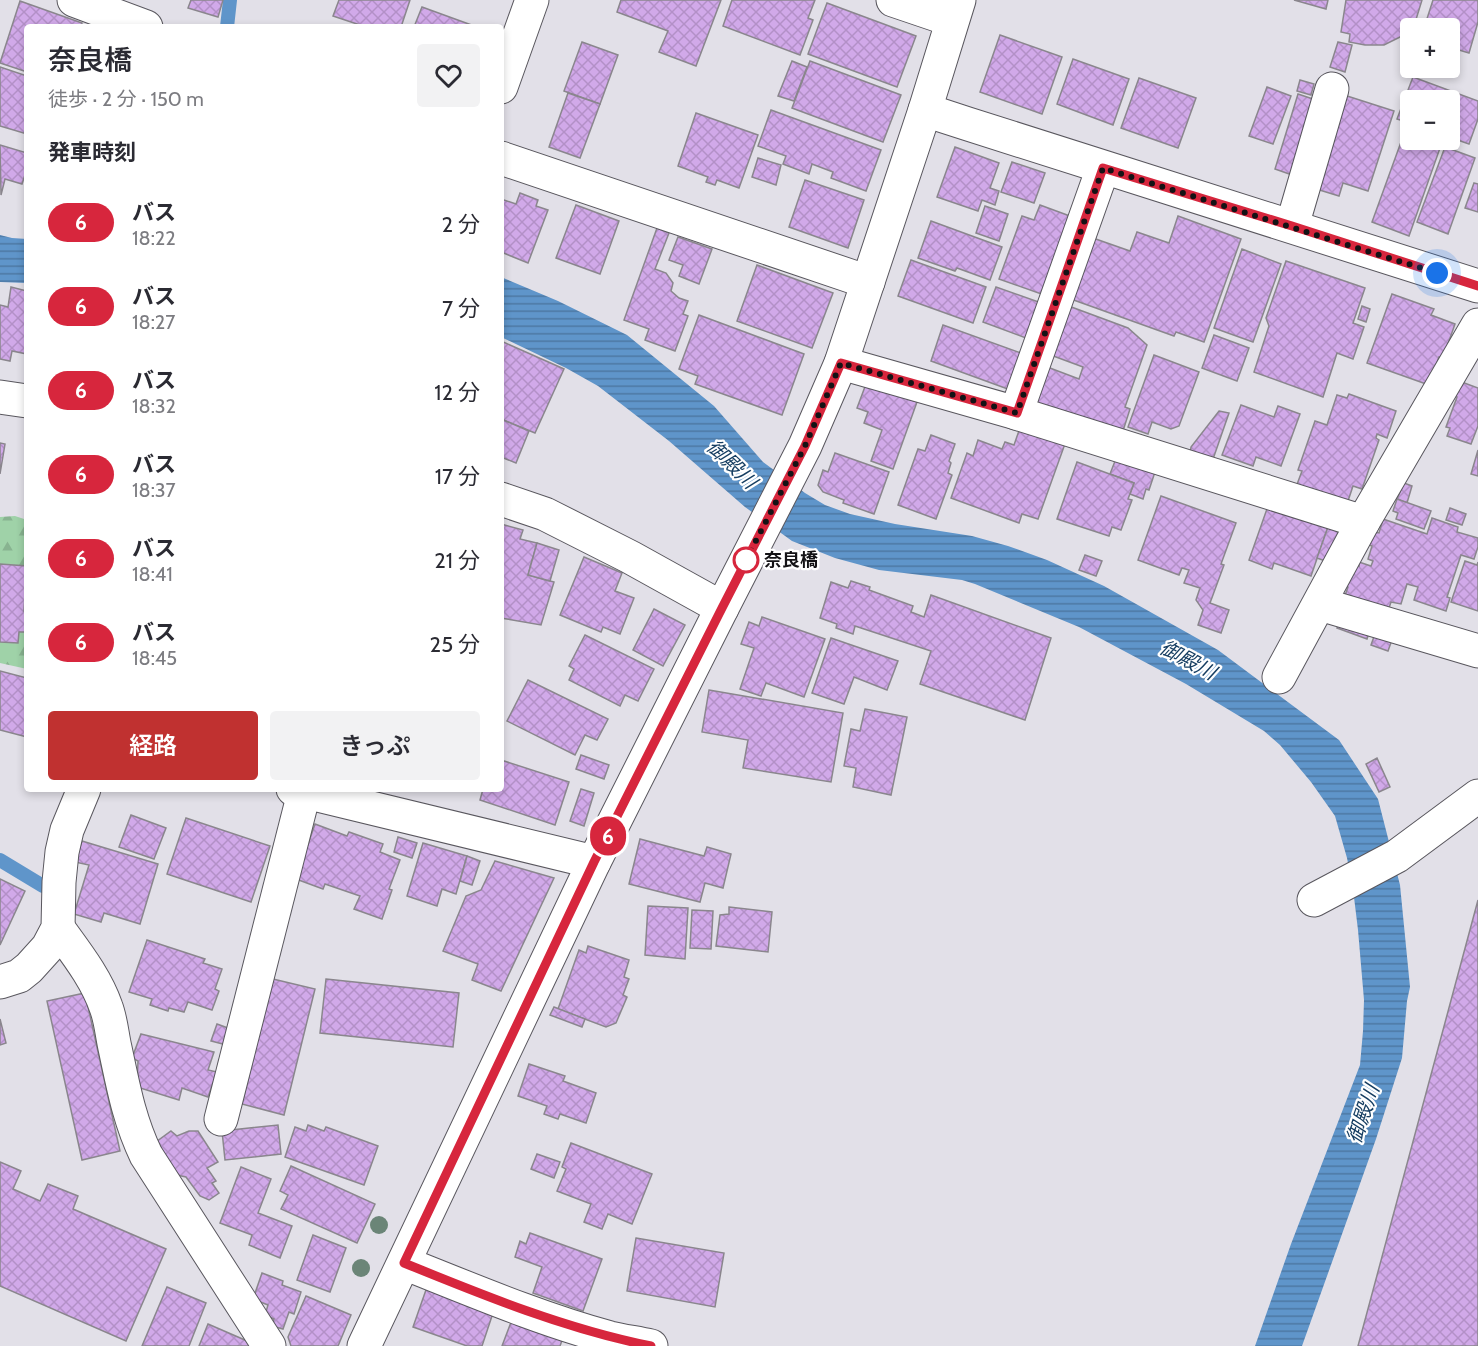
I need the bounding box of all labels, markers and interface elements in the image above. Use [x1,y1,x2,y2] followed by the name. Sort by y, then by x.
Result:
[1400,18,1460,150] map controls
[1400,18,1460,78] button: +
[48,43,132,77] text: 奈良橋
[417,44,480,107] button: heart
[48,87,204,111] text: 徒歩 · 2 分 · 150 m
[1400,90,1460,150] button: −
[48,139,136,166] text: 発車時刻
[132,199,176,226] text: バス
[75,210,87,235] text: 6
[442,211,480,238] text: 2 分
[132,226,176,250] text: 18:22
[1422,258,1452,288] your location
[132,283,176,310] text: バス
[75,294,87,319] text: 6
[442,295,480,322] text: 7 分
[132,310,175,334] text: 18:27
[132,367,176,394] text: バス
[75,378,87,403] text: 6
[434,379,480,406] text: 12 分
[132,394,176,418] text: 18:32
[702,435,763,495] water label: 御殿川
[132,451,176,478] text: バス
[75,462,87,487] text: 6
[435,463,480,490] text: 17 分
[132,478,176,502] text: 18:37
[132,535,176,562] text: バス
[75,546,87,571] text: 6
[434,547,480,574] text: 21 分
[733,547,759,573] marker: 奈良橋
[764,549,818,571] place label: 奈良橋
[132,562,173,586] text: 18:41
[132,619,176,646] text: バス
[75,630,87,655] text: 6
[430,631,480,658] text: 25 分
[1156,635,1222,686] water label: 御殿川
[132,646,177,670] text: 18:45
[48,711,258,780] button: 経路
[270,711,480,780] button: きっぷ
[588,816,628,856] line badge: 6
[602,824,614,849] text: 6
[1342,1080,1385,1146] water label: 御殿川

